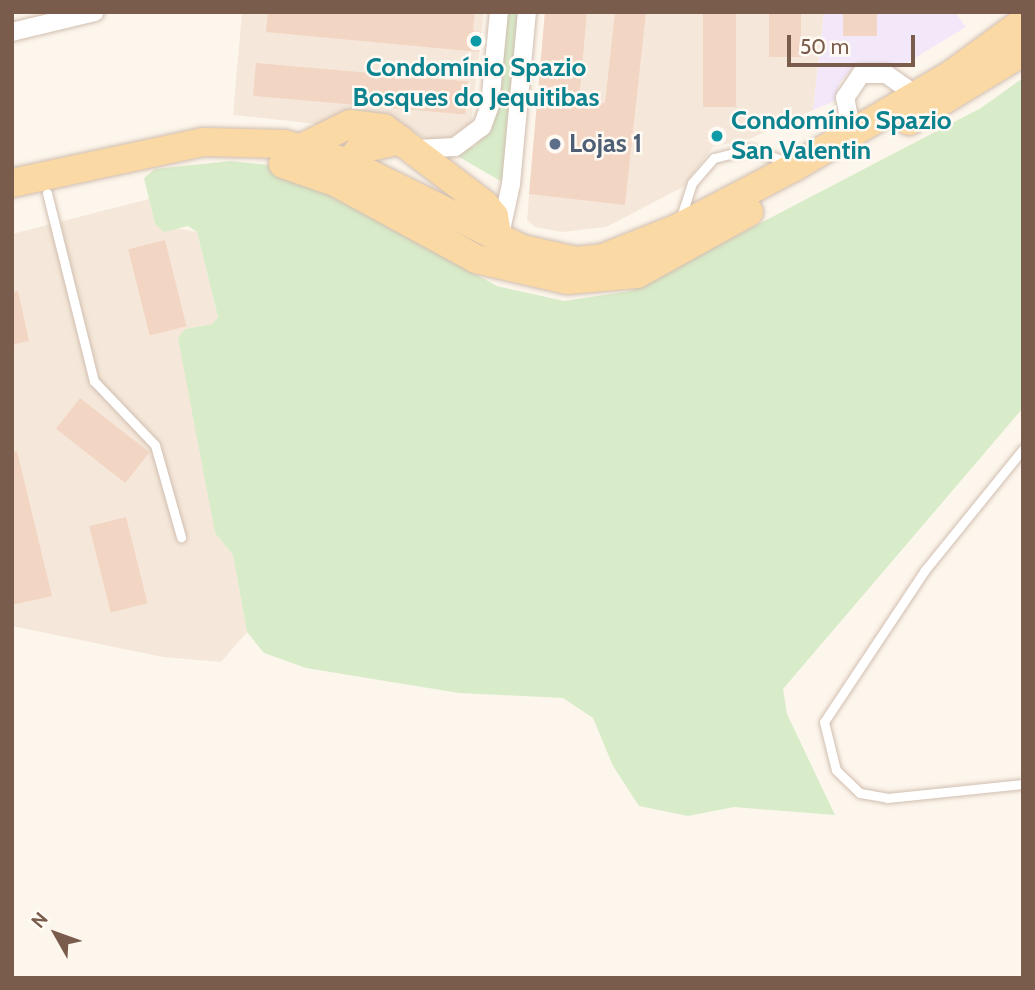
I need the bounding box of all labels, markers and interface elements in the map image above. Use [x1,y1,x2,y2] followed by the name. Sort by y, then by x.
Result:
[790,21,918,65] scale bar
[468,33,484,49] marker: Condomínio Spazio Bosques do Jequitibas
[800,34,849,59] text: 50 m
[353,52,599,114] place label: Condomínio Spazio Bosques do Jequitibas
[731,105,952,166] place label: Condomínio Spazio San Valentin
[569,128,642,160] place label: Lojas 1
[709,128,725,144] marker: Condomínio Spazio San Valentin
[547,136,563,152] marker: Lojas 1
[21,899,91,969] north arrow
[26,908,53,933] text: N

